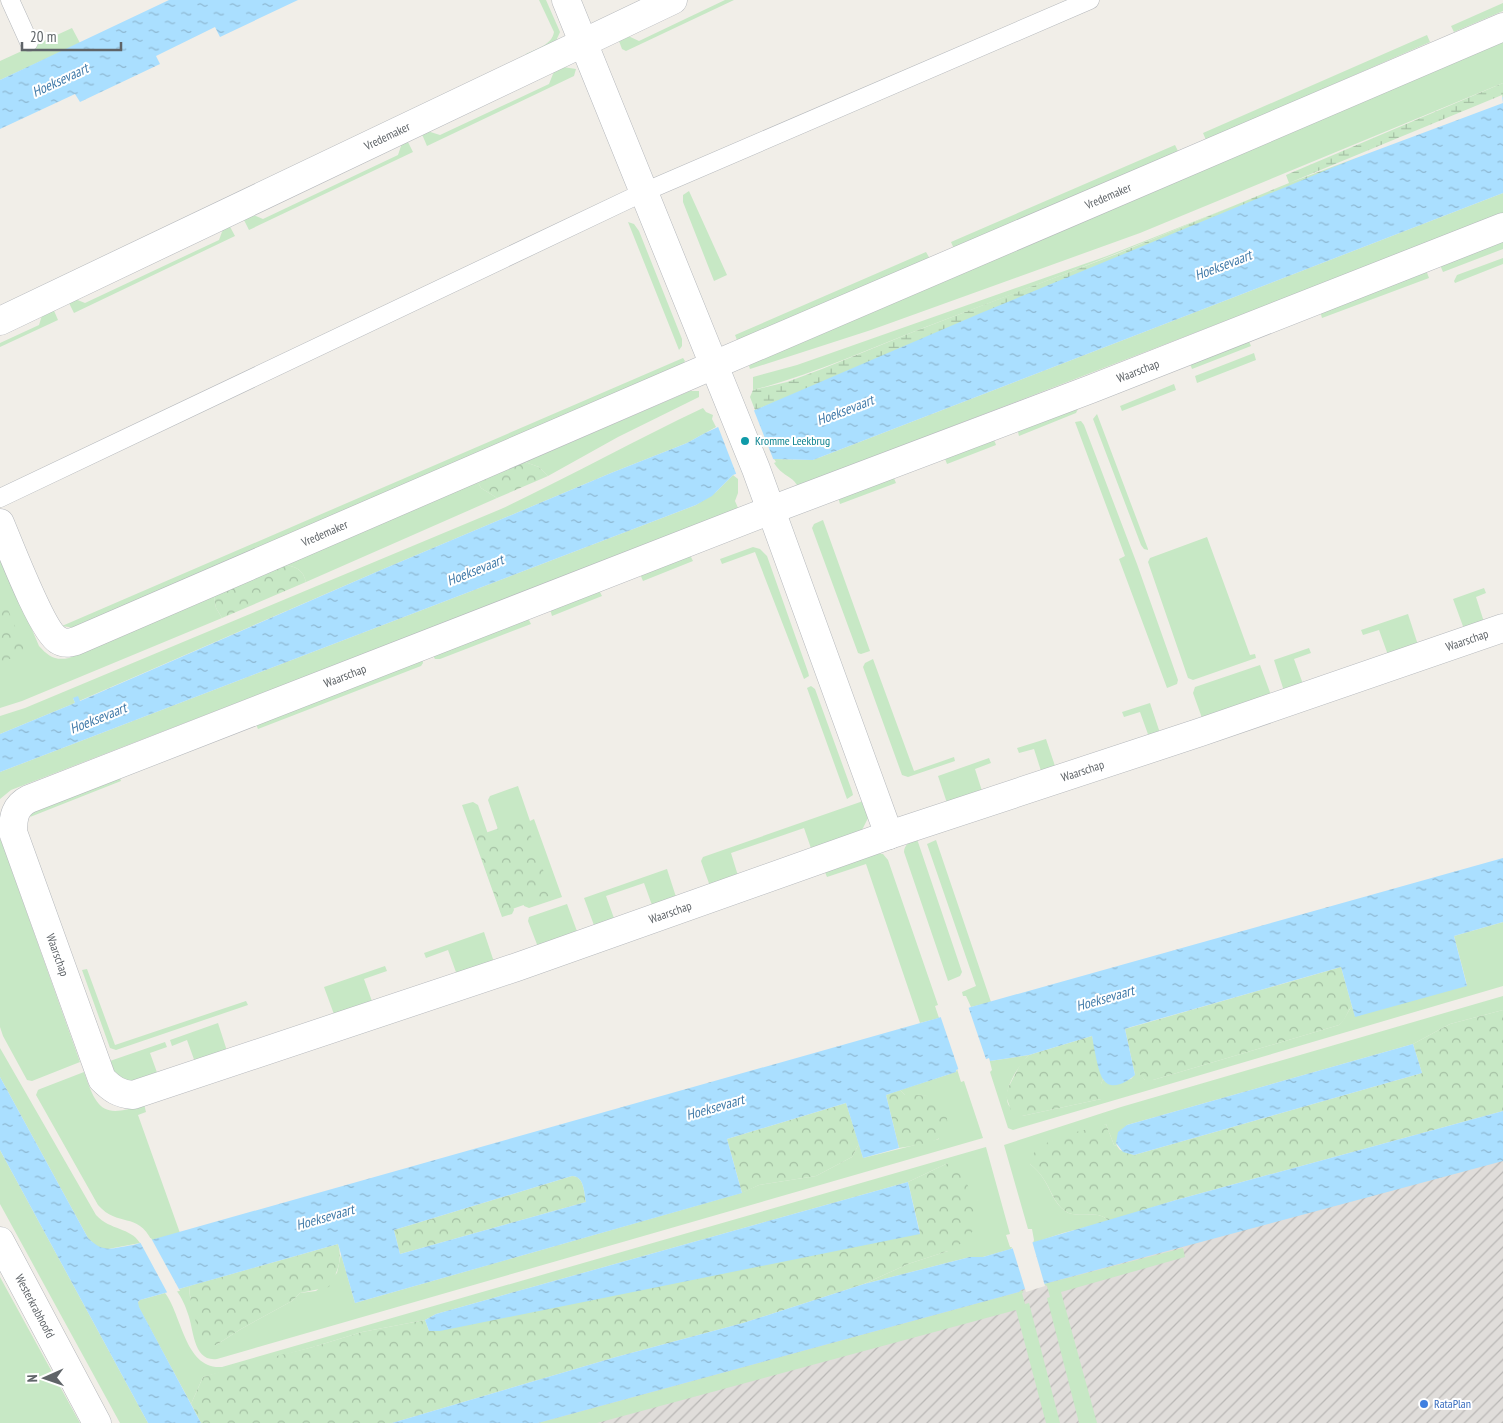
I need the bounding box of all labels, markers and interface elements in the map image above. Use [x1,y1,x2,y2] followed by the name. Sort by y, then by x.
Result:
[22,20,121,52] scale bar
[30,27,56,46] text: 20 m
[29,58,93,101] water label: Hoeksevaart
[361,118,413,154] street label: Vredemaker
[1082,179,1134,213] street label: Vredemaker
[1192,245,1256,284] water label: Hoeksevaart
[1115,356,1161,385] street label: Waarschap
[814,390,878,429] water label: Hoeksevaart
[755,433,830,448] place label: Kromme Leekbrug
[739,435,751,447] marker: Kromme Leekbrug
[298,516,351,550] street label: Vredemaker
[444,550,508,590] water label: Hoeksevaart
[1443,626,1490,654] street label: Waarschap
[322,661,368,690] street label: Waarschap
[67,698,131,738] water label: Hoeksevaart
[1059,757,1106,785] street label: Waarschap
[647,898,693,927] street label: Waarschap
[43,931,72,978] street label: Waarschap
[1074,981,1138,1015] water label: Hoeksevaart
[684,1090,748,1124] water label: Hoeksevaart
[294,1200,358,1234] water label: Hoeksevaart
[12,1272,58,1340] street label: Westerkrabhoofd
[20,1353,70,1403] north arrow
[23,1374,41,1383] text: N
[1434,1396,1471,1411] place label: RataPlan
[1418,1398,1430,1410] marker: RataPlan

